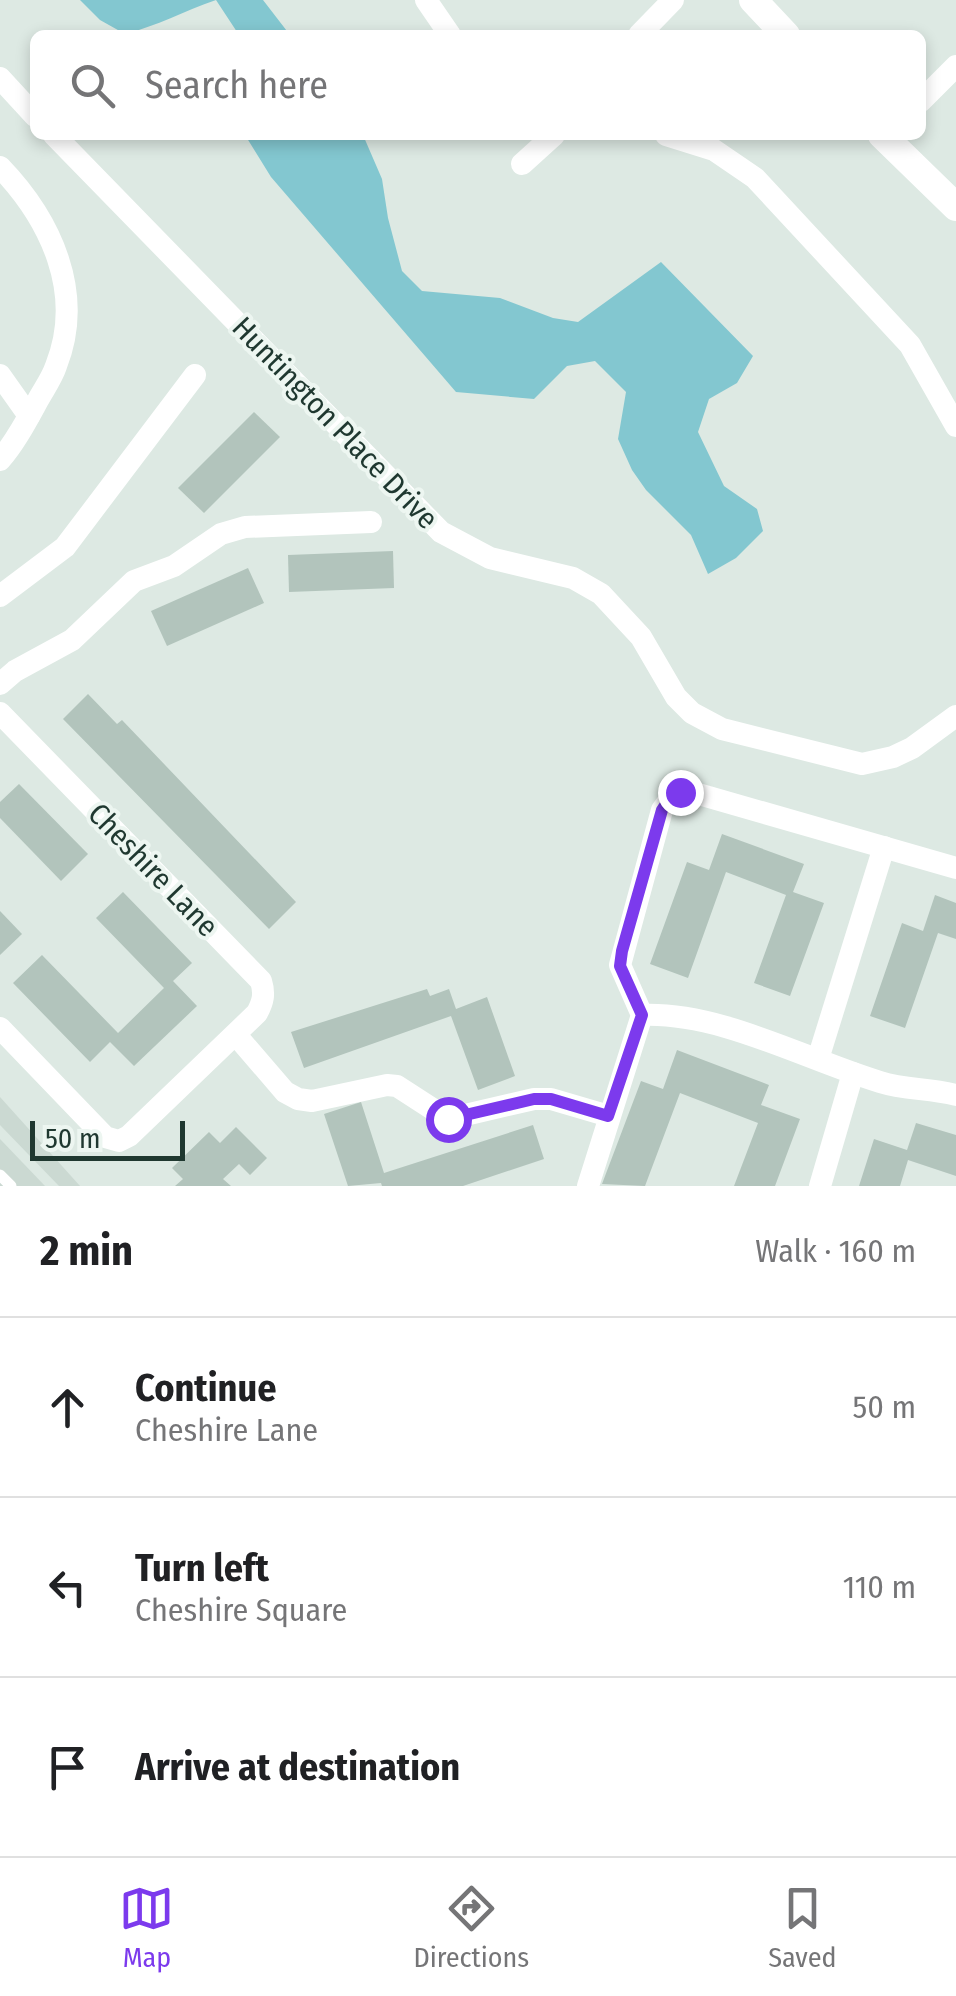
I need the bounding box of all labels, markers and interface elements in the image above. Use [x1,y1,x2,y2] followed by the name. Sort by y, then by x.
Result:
[30,30,926,140] search box
[65,58,120,113] icon: search
[145,62,328,108] text: Search here
[225,310,445,536] street label: Huntington Place Drive
[658,770,704,816] route end
[80,796,226,944] street label: Cheshire Lane
[426,1097,472,1143] route start
[30,1116,185,1160] scale bar
[45,1122,101,1155] text: 50 m
[40,1226,133,1276] text: 2 min
[755,1232,916,1270] text: Walk · 160 m
[135,1365,276,1411] text: Continue
[40,1380,95,1435] icon: ahead
[853,1388,916,1426] text: 50 m
[135,1411,318,1449] text: Cheshire Lane
[135,1545,269,1591] text: Turn left
[40,1560,95,1615] icon: left
[843,1568,916,1606] text: 110 m
[135,1591,347,1629] text: Cheshire Square
[40,1740,95,1795] icon: arrive
[135,1744,460,1790] text: Arrive at destination
[119,1881,174,1974] tab: Map
[413,1881,529,1974] tab: Directions
[768,1881,837,1974] tab: Saved

